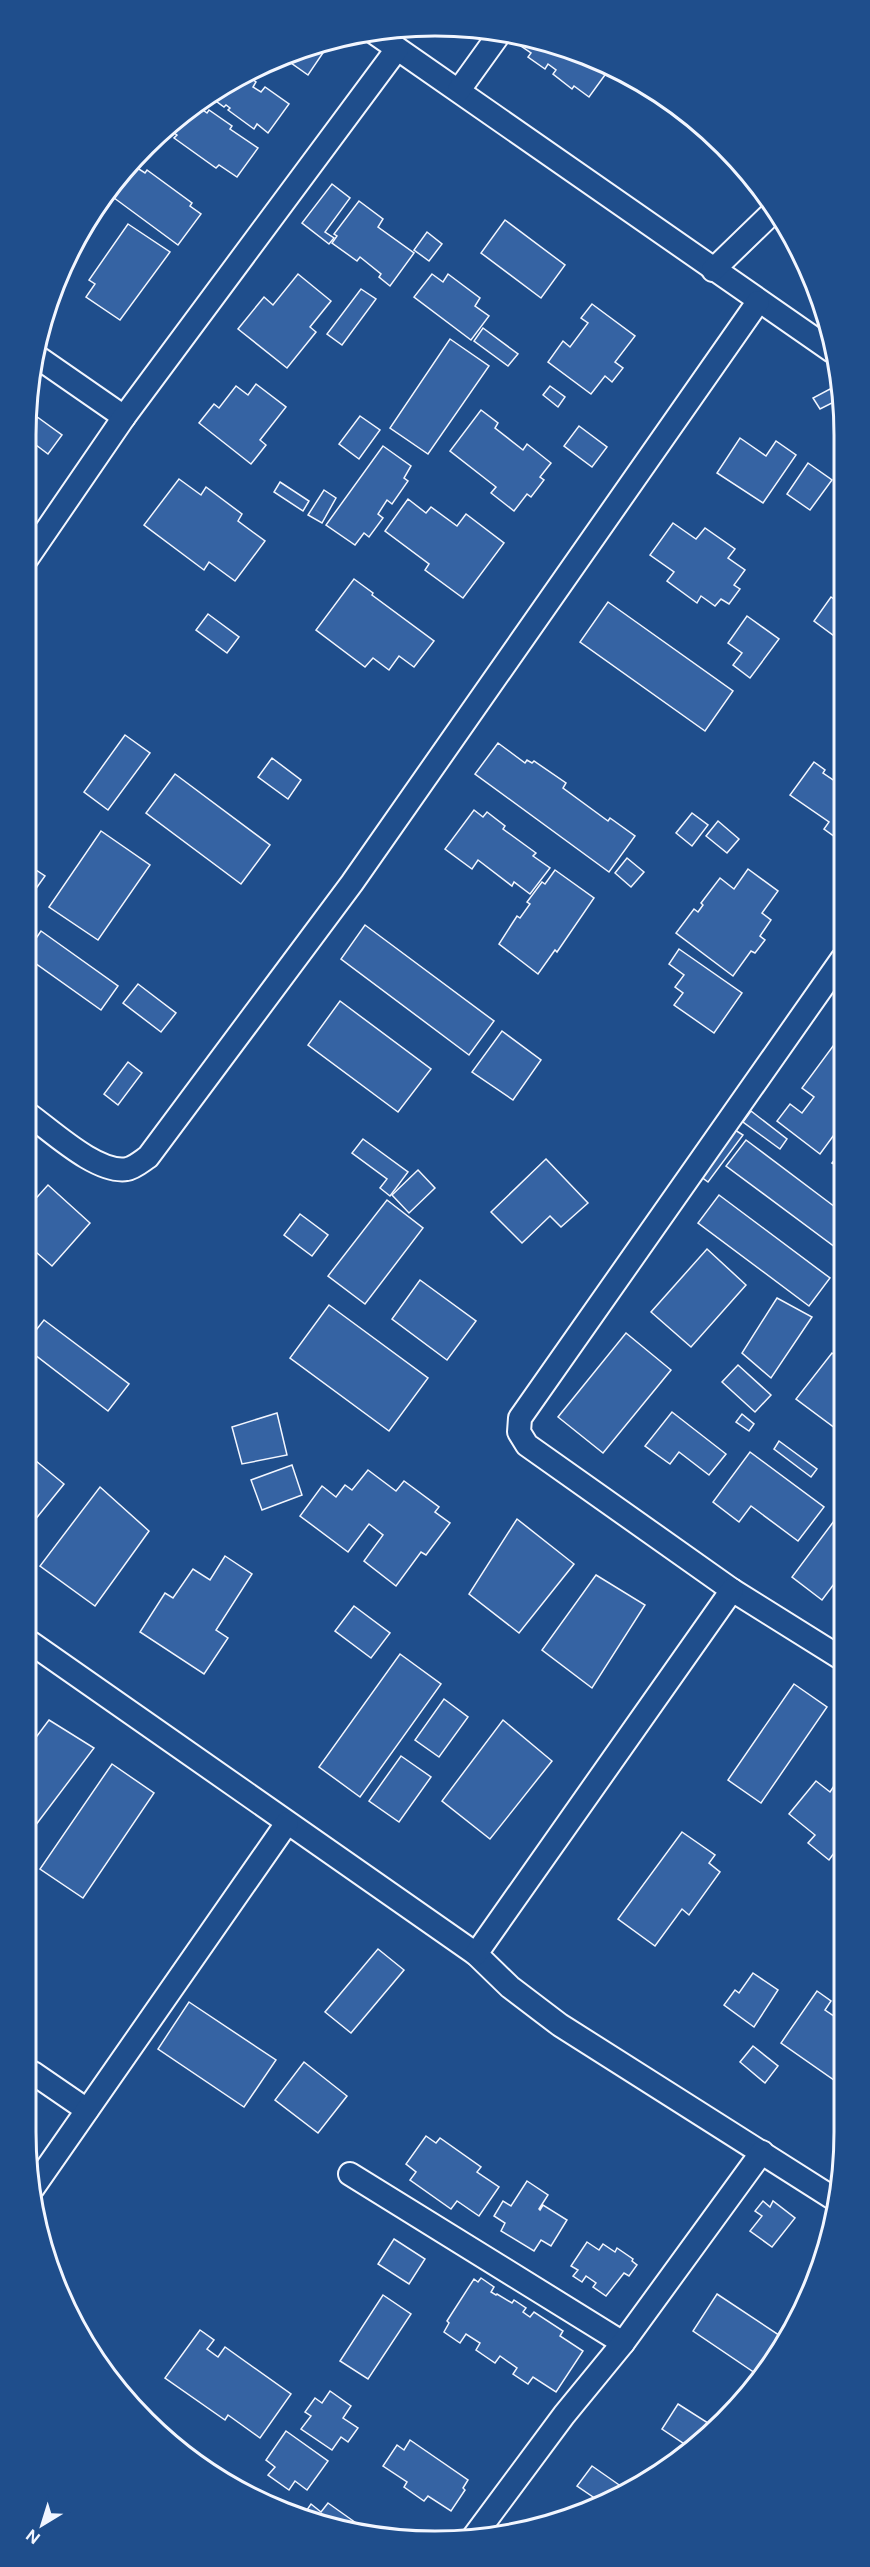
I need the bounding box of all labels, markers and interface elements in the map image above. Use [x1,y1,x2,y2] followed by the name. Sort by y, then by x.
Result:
[12,2495,72,2555] north arrow
[22,2525,44,2548] text: N

